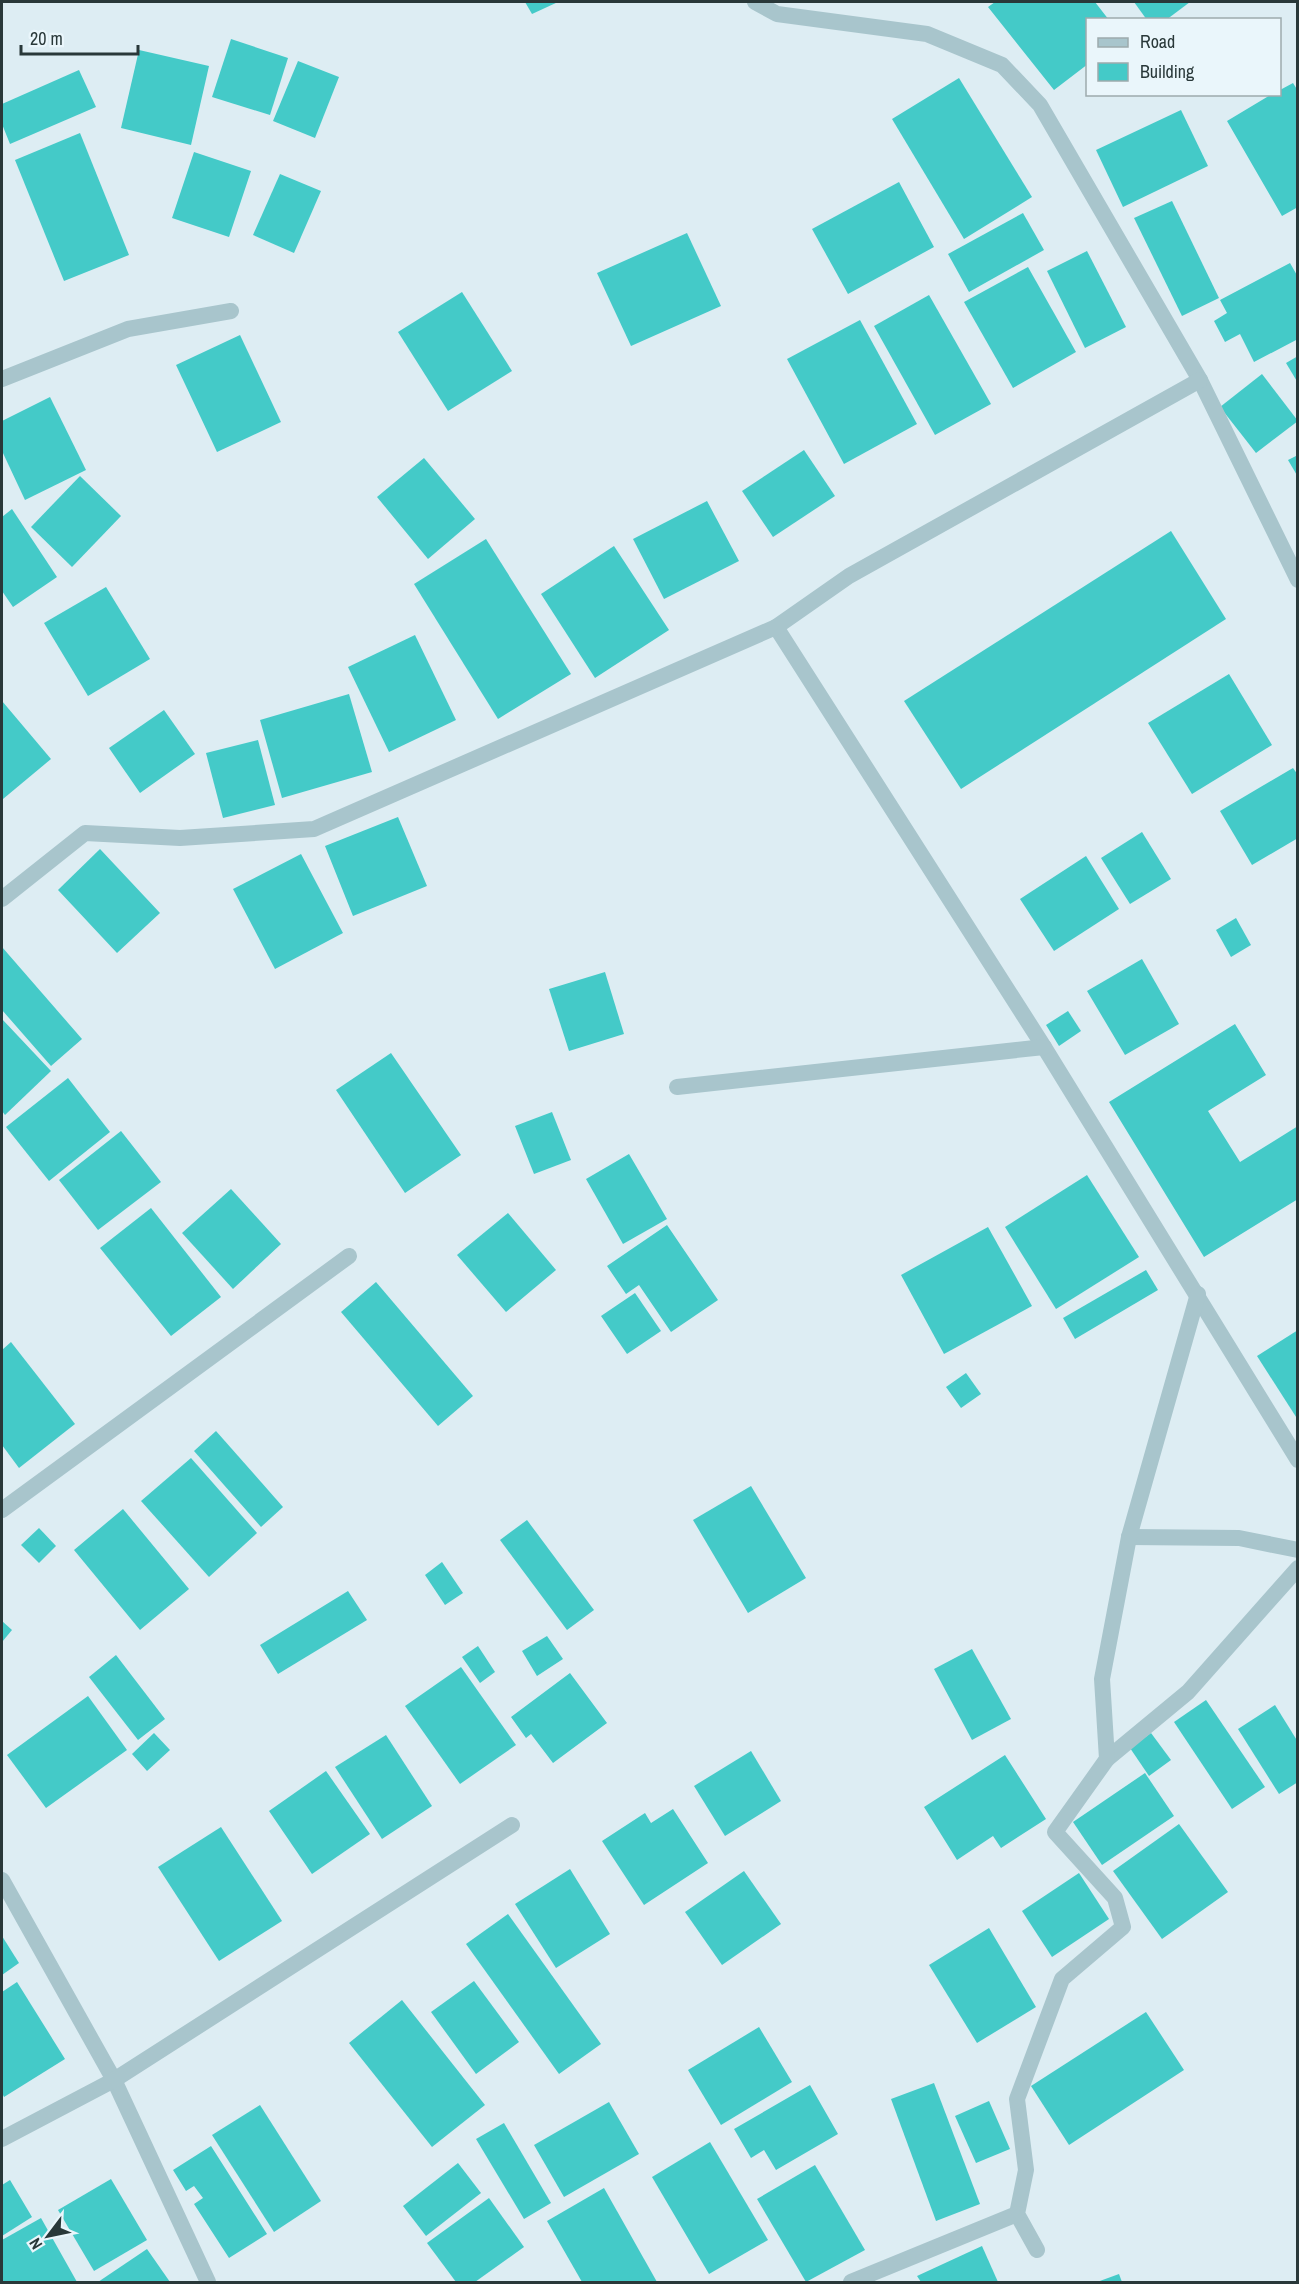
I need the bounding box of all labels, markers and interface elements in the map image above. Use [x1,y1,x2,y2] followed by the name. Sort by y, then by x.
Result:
[21,18,138,56] scale bar
[1086,18,1281,96] legend
[30,26,63,51] text: 20 m
[1140,29,1175,54] text: Road
[1140,59,1195,84] text: Building
[18,2206,78,2266] north arrow
[23,2234,47,2254] text: N

